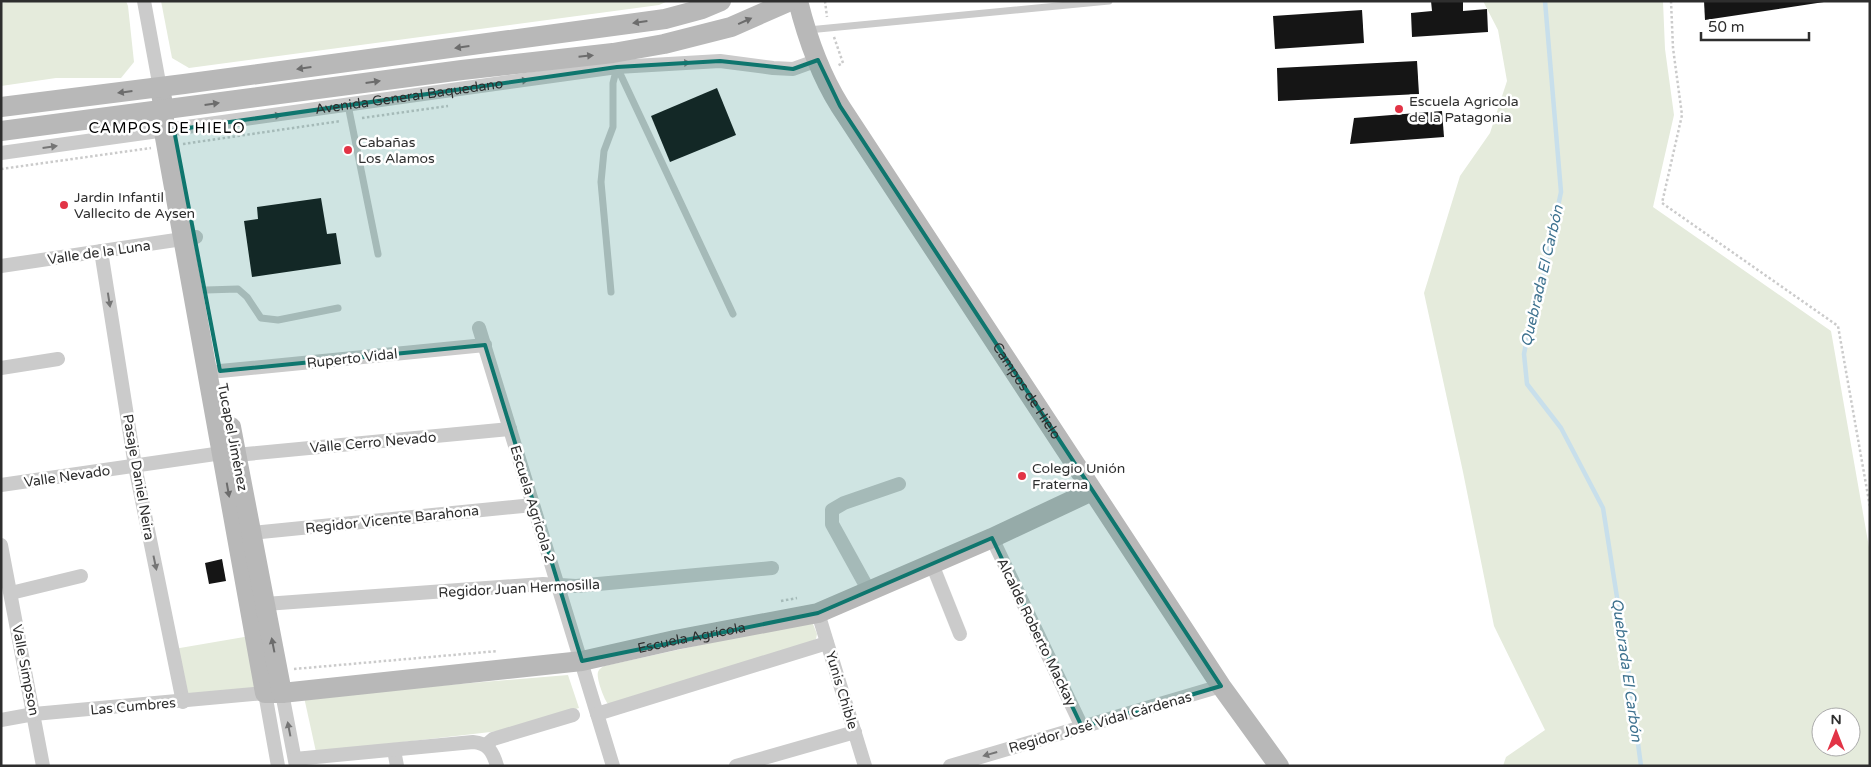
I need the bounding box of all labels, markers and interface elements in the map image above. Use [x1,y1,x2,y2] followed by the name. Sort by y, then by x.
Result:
[1701,10,1808,42] scale bar
[737,17,752,25] one-way arrow
[1708,18,1745,36] text: 50 m
[632,19,648,27] one-way arrow
[453,43,469,51] one-way arrow
[579,52,595,60] one-way arrow
[675,59,691,67] one-way arrow
[296,64,312,72] one-way arrow
[314,75,504,118] street label: Avenida General Baquedano
[514,76,530,84] one-way arrow
[365,78,381,86] one-way arrow
[116,88,132,96] one-way arrow
[1409,93,1519,126] place label: Escuela Agricola de la Patagonia
[204,100,220,108] one-way arrow
[1393,103,1405,115] marker: Escuela Agricola de la Patagonia
[266,112,282,120] one-way arrow
[88,119,246,137] district label: CAMPOS DE HIELO
[358,134,435,167] place label: Cabañas Los Alamos
[42,143,58,151] one-way arrow
[342,144,354,156] marker: Cabañas Los Alamos
[74,189,195,222] place label: Jardin Infantil Vallecito de Aysen
[58,199,70,211] marker: Jardin Infantil Vallecito de Aysen
[1517,203,1567,348] water label: Quebrada El Carbón
[47,237,152,268] street label: Valle de la Luna
[105,292,113,308] one-way arrow
[989,339,1065,443] street label: Campos de Hielo
[306,345,398,372] street label: Ruperto Vidal
[214,382,251,493] street label: Tucapel Jiménez
[119,413,158,541] street label: Pasaje Daniel Neira
[309,429,437,456] street label: Valle Cerro Nevado
[507,443,559,565] street label: Escuela Agrícola 2
[1032,460,1125,493] place label: Colegio Unión Fraterna
[23,462,111,491] street label: Valle Nevado
[1016,470,1028,482] marker: Colegio Unión Fraterna
[225,482,233,498] one-way arrow
[304,502,480,537] street label: Regidor Vicente Barahona
[151,555,159,571] one-way arrow
[993,555,1080,709] street label: Alcalde Roberto Mackay
[438,576,600,601] street label: Regidor Juan Hermosilla
[1608,597,1646,744] water label: Quebrada El Carbón
[636,619,747,657] street label: Escuela Agrícola
[8,623,43,717] street label: Valle Simpson
[269,638,277,653] one-way arrow
[822,649,861,731] street label: Yunis Chible
[1007,688,1194,757] street label: Regidor José Vidal Cárdenas
[90,694,177,719] street label: Las Cumbres
[1811,707,1861,757] north arrow
[1830,711,1842,728] text: N
[285,721,293,737] one-way arrow
[982,751,997,759] one-way arrow

